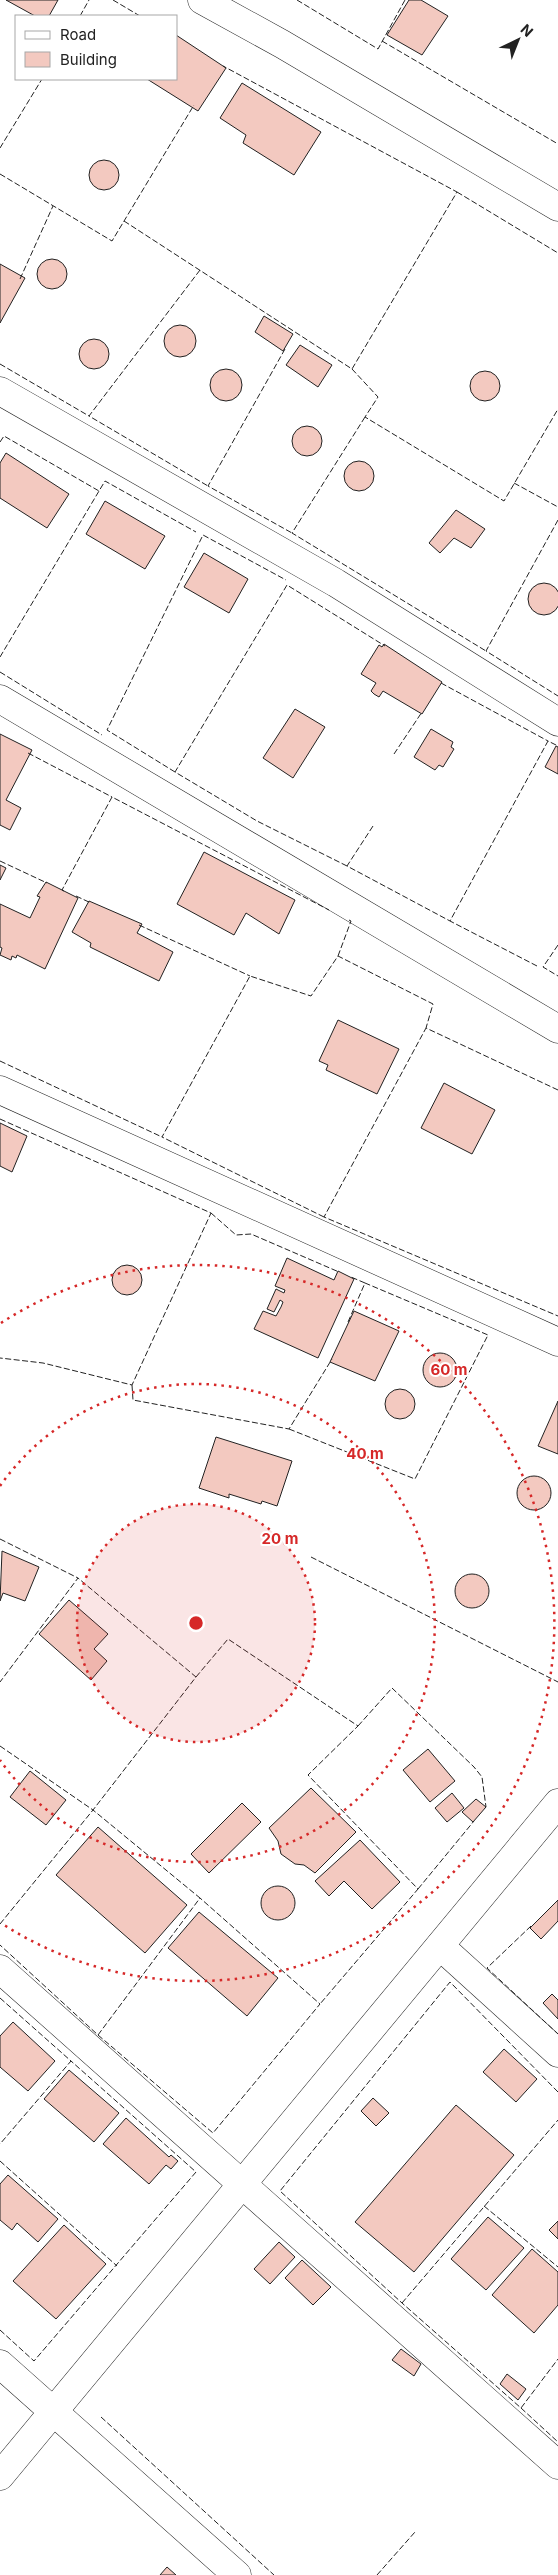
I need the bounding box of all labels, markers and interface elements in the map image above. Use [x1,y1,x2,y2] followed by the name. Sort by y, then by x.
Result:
[15,15,178,80] legend
[493,15,543,65] north arrow
[518,20,537,40] text: N
[60,25,96,44] text: Road
[60,50,117,69] text: Building
[430,1360,468,1379] text: 60 m
[346,1444,384,1463] text: 40 m
[262,1529,298,1548] text: 20 m
[187,1614,205,1632] centre of rings

